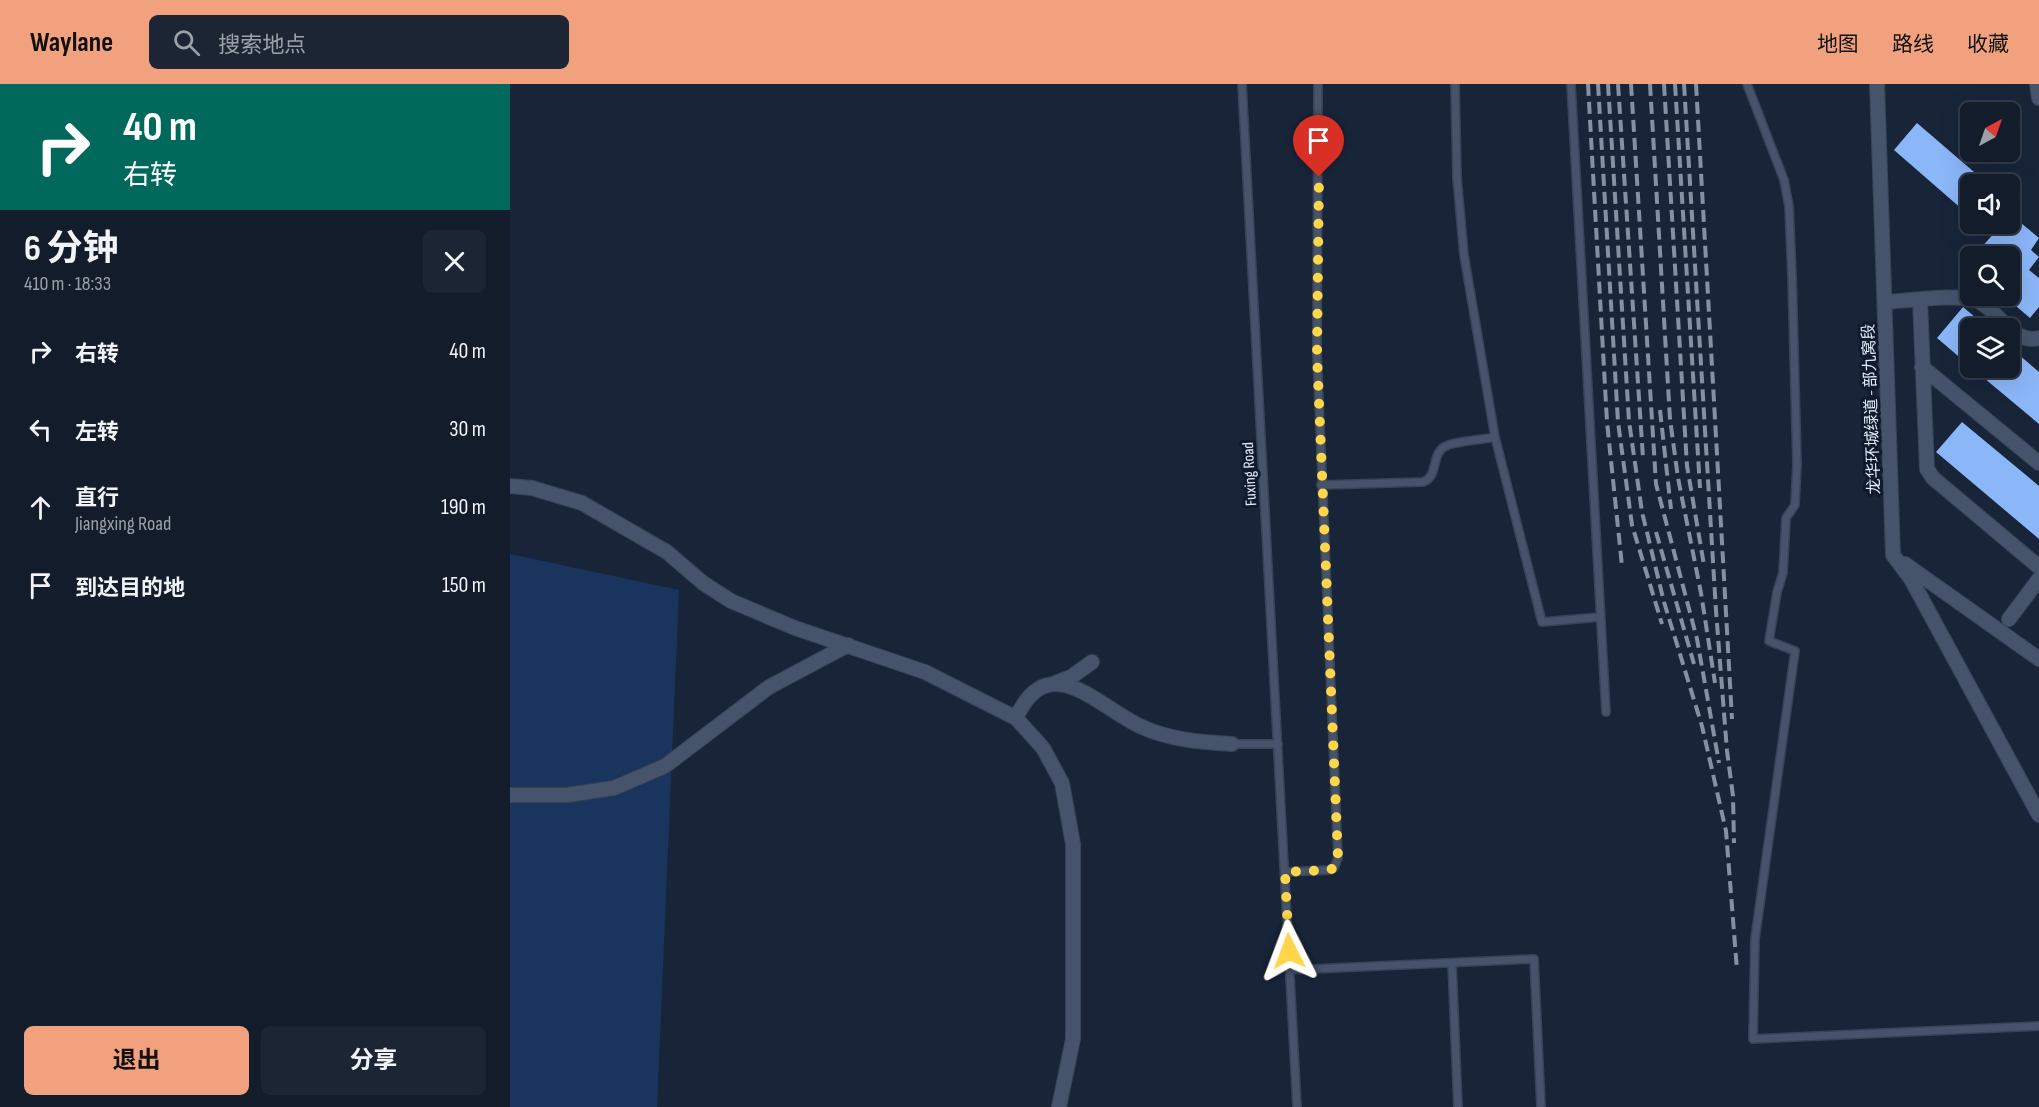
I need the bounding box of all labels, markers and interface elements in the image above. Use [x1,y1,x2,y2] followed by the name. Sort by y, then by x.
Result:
[149,15,569,69] search box
[30,26,113,59] text: Waylane
[170,26,203,59] icon: search
[218,32,306,59] text: 搜索地点
[1817,32,1859,57] text: 地图
[1892,32,1934,57] text: 路线
[1967,32,2009,57] text: 收藏
[123,102,197,153] text: 40 m
[1960,102,2020,162] north arrow
[1960,102,2020,378] map controls
[24,108,102,186] icon: right
[1293,115,1344,177] pin
[1302,124,1335,157] icon: arrive
[123,160,177,192] text: 右转
[1960,174,2020,234] button: sound
[24,228,119,271] text: 6 分钟
[423,230,486,293] button: close
[1960,246,2020,306] button: search
[24,272,111,296] text: 410 m · 18:33
[1960,318,2020,378] button: layers
[1860,323,1884,495] street label: 龙华环城绿道 - 部九窝段
[24,335,57,368] icon: right
[449,338,486,365] text: 40 m
[75,341,119,368] text: 右转
[24,413,57,446] icon: left
[449,416,486,443] text: 30 m
[75,419,119,446] text: 左转
[1239,441,1261,507] street label: Fuxing Road
[75,485,119,512] text: 直行
[24,491,57,524] icon: ahead
[441,494,486,521] text: 190 m
[75,512,171,536] text: Jiangxing Road
[24,569,57,602] icon: arrive
[442,572,486,599] text: 150 m
[75,575,185,602] text: 到达目的地
[1257,919,1321,983] position arrow
[24,1026,249,1095] button: 退出
[261,1026,486,1095] button: 分享

